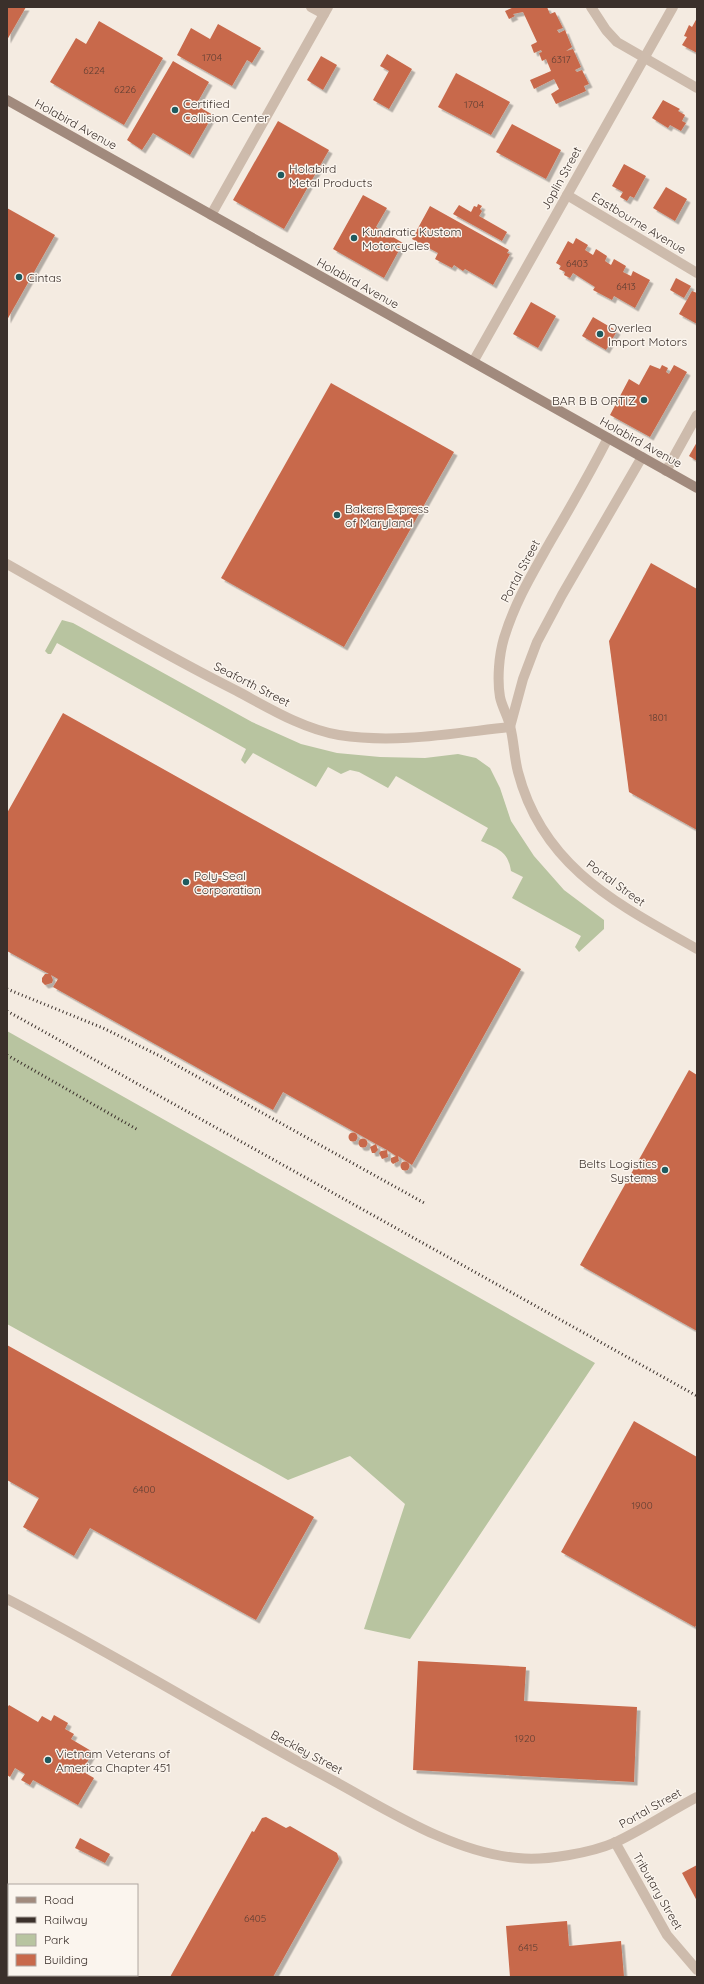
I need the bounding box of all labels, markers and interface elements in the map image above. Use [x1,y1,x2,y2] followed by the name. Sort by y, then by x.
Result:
[202,51,222,64] house number: 1704
[551,53,571,66] house number: 6317
[83,64,105,77] house number: 6224
[114,83,137,96] house number: 6226
[32,95,120,153] street label: Holabird Avenue
[183,96,269,125] place label: Certified Collision Center
[464,98,484,111] house number: 1704
[170,105,180,115] marker: Certified Collision Center
[538,144,584,212] street label: Joplin Street
[289,161,373,190] place label: Holabird Metal Products
[276,170,286,180] marker: Holabird Metal Products
[589,189,689,257] street label: Eastbourne Avenue
[362,224,462,253] place label: Kundratic Kustom Motorcycles
[349,233,359,243] marker: Kundratic Kustom Motorcycles
[314,254,402,312] street label: Holabird Avenue
[566,257,588,270] house number: 6403
[27,270,62,285] place label: Cintas
[14,272,24,282] marker: Cintas
[616,280,636,293] house number: 6413
[608,320,687,349] place label: Overlea Import Motors
[595,329,605,339] marker: Overlea Import Motors
[552,393,636,408] place label: BAR B B ORTIZ
[639,395,649,405] marker: BAR B B ORTIZ
[597,413,685,471] street label: Holabird Avenue
[345,501,429,530] place label: Bakers Express of Maryland
[332,510,342,520] marker: Bakers Express of Maryland
[497,537,543,605] street label: Portal Street
[211,658,293,710] street label: Seaforth Street
[649,711,667,724] house number: 1801
[584,857,648,909] street label: Portal Street
[194,868,261,897] place label: Poly-Seal Corporation
[181,877,191,887] marker: Poly-Seal Corporation
[579,1156,657,1185] place label: Belts Logistics Systems
[660,1165,670,1175] marker: Belts Logistics Systems
[133,1483,155,1496] house number: 6400
[631,1499,653,1512] house number: 1900
[268,1727,346,1777] street label: Beckley Street
[515,1732,535,1745] house number: 1920
[56,1746,171,1775] place label: Vietnam Veterans of America Chapter 451
[43,1755,53,1765] marker: Vietnam Veterans of America Chapter 451
[616,1785,684,1831] street label: Portal Street
[630,1850,686,1932] street label: Tributary Street
[8,1884,138,1976] legend
[44,1892,74,1907] text: Road
[44,1912,88,1927] text: Railway
[244,1912,266,1925] house number: 6405
[44,1932,69,1947] text: Park
[518,1941,538,1954] house number: 6415
[44,1952,88,1967] text: Building

